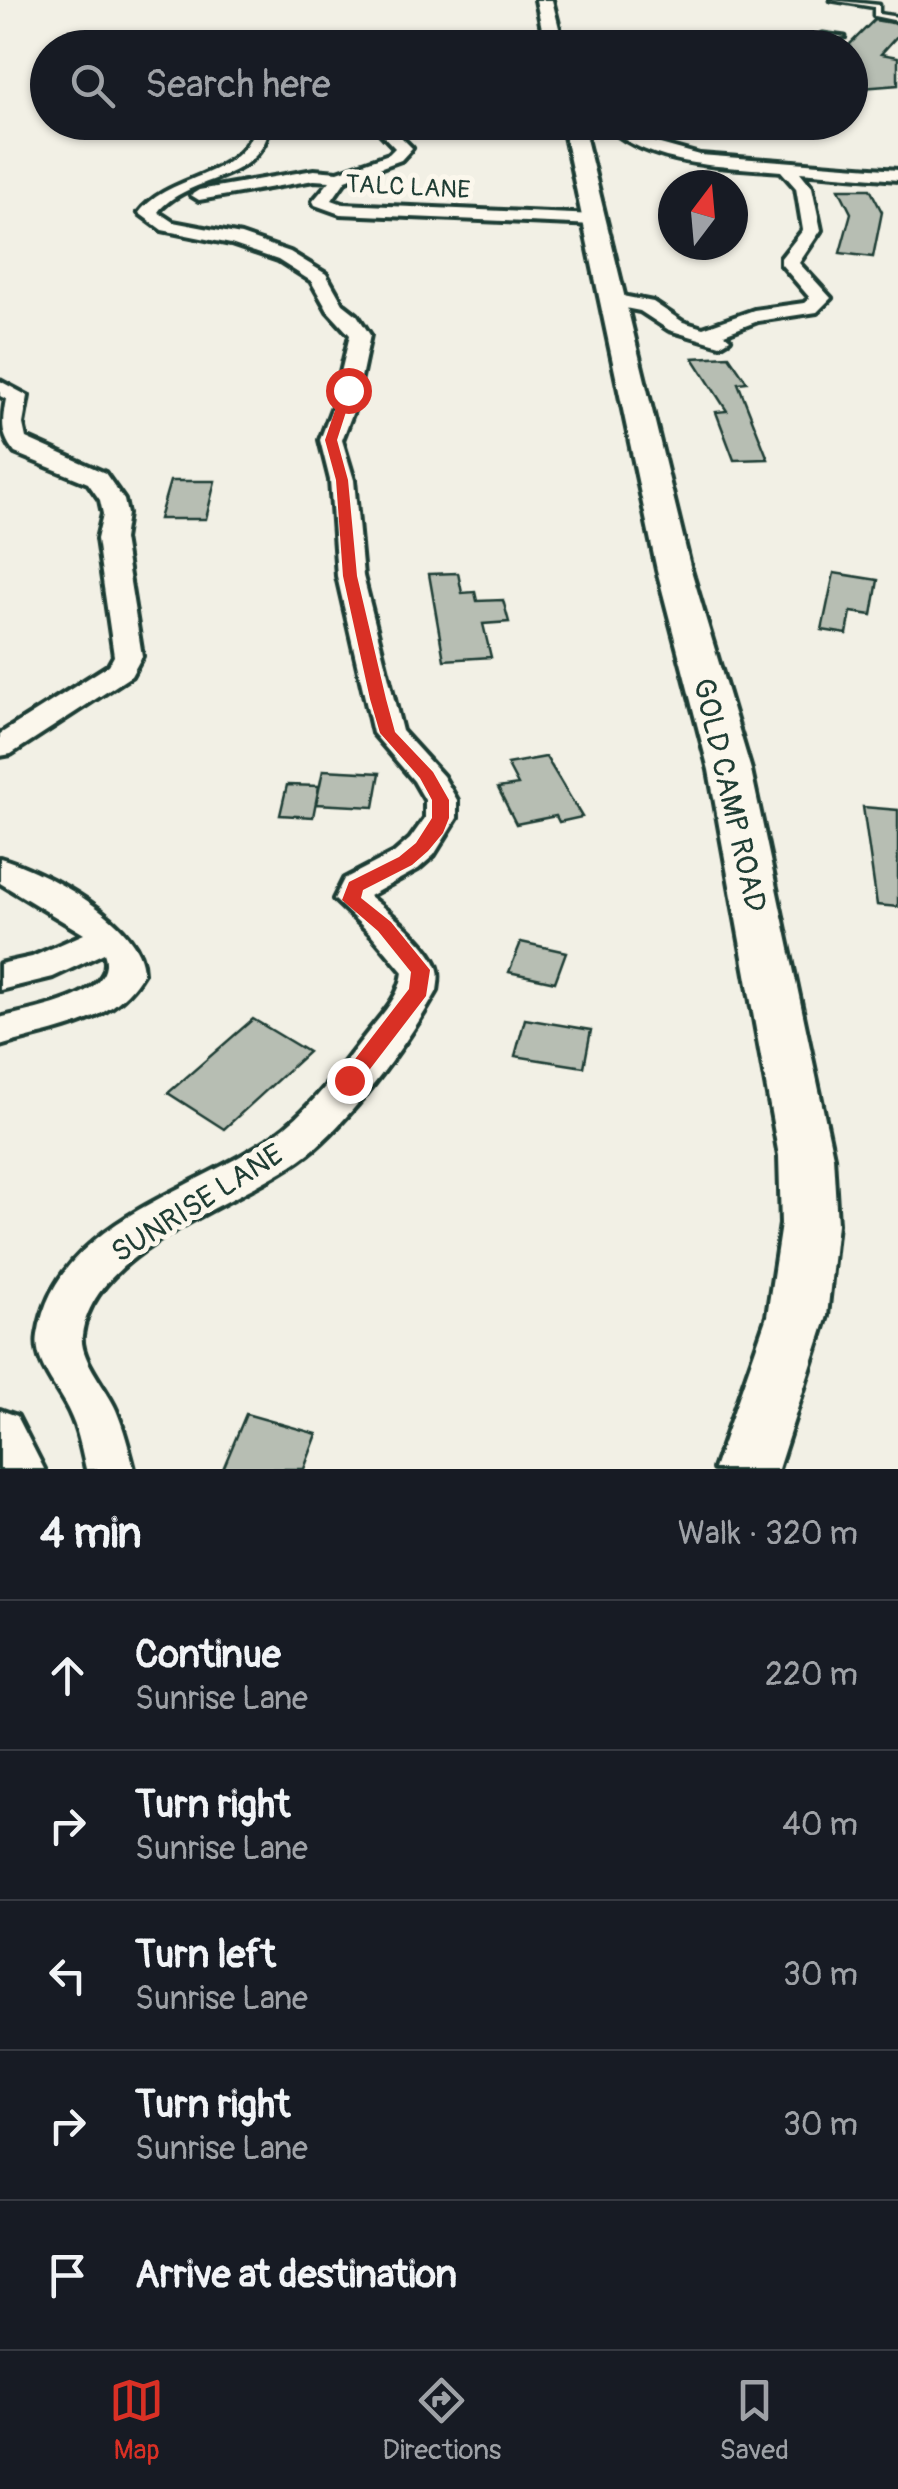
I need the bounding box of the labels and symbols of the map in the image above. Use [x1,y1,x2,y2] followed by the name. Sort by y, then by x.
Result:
[345,169,471,206] street label: TALC LANE
[658,170,748,260] north arrow
[326,368,372,414] route start
[685,675,774,915] street label: GOLD CAMP ROAD
[327,1058,373,1104] route end
[105,1136,290,1271] street label: SUNRISE LANE

